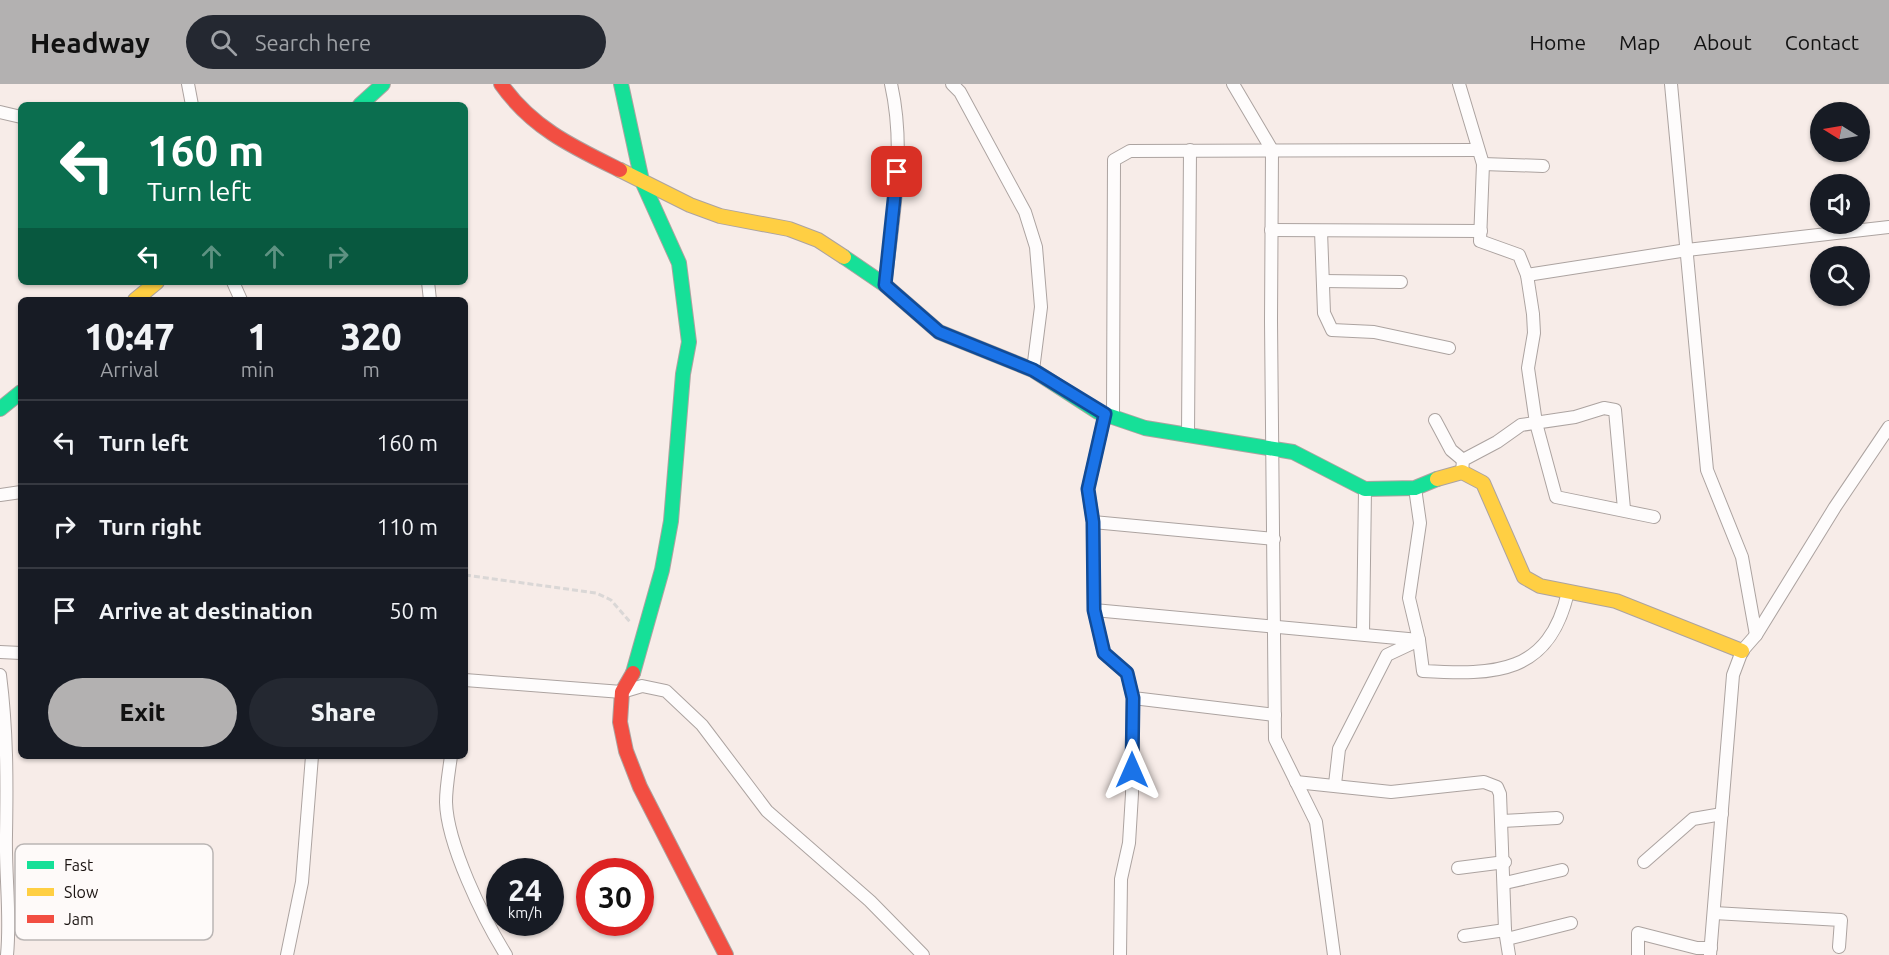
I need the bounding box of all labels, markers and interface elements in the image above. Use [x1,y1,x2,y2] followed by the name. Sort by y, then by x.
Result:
[186,15,606,69] search box
[207,26,240,59] icon: search
[30,27,150,58] text: Headway
[255,30,371,55] text: Search here
[1529,30,1586,54] text: Home
[1619,30,1660,54] text: Map
[1693,30,1752,54] text: About
[1785,30,1859,54] text: Contact
[1810,102,1870,162] north arrow
[1810,102,1870,306] map controls
[48,126,126,204] icon: left
[147,127,264,174] text: 160 m
[871,146,922,197] pin
[880,155,913,188] icon: arrive
[1810,174,1870,234] button: sound
[147,176,251,206] text: Turn left
[132,240,165,273] icon: left
[195,240,228,273] icon: ahead
[258,240,291,273] icon: ahead
[321,240,354,273] icon: right
[1810,246,1870,306] button: search
[84,316,174,357] text: 10:47
[247,316,268,357] text: 1
[341,316,402,357] text: 320
[100,358,159,381] text: Arrival
[241,358,274,381] text: min
[363,358,380,381] text: m
[48,426,81,459] icon: left
[99,430,189,455] text: Turn left
[377,430,438,455] text: 160 m
[48,510,81,543] icon: right
[99,514,201,539] text: Turn right
[377,514,438,539] text: 110 m
[48,594,81,627] icon: arrive
[99,598,313,623] text: Arrive at destination
[389,598,438,623] text: 50 m
[48,678,237,747] button: Exit
[249,678,438,747] button: Share
[1100,738,1164,802] position arrow
[15,844,213,940] legend
[64,856,94,874] text: Fast
[576,858,654,936] speed limit sign: 30
[508,873,542,907] text: 24
[64,883,99,901] text: Slow
[508,904,542,921] text: km/h
[64,910,94,928] text: Jam

